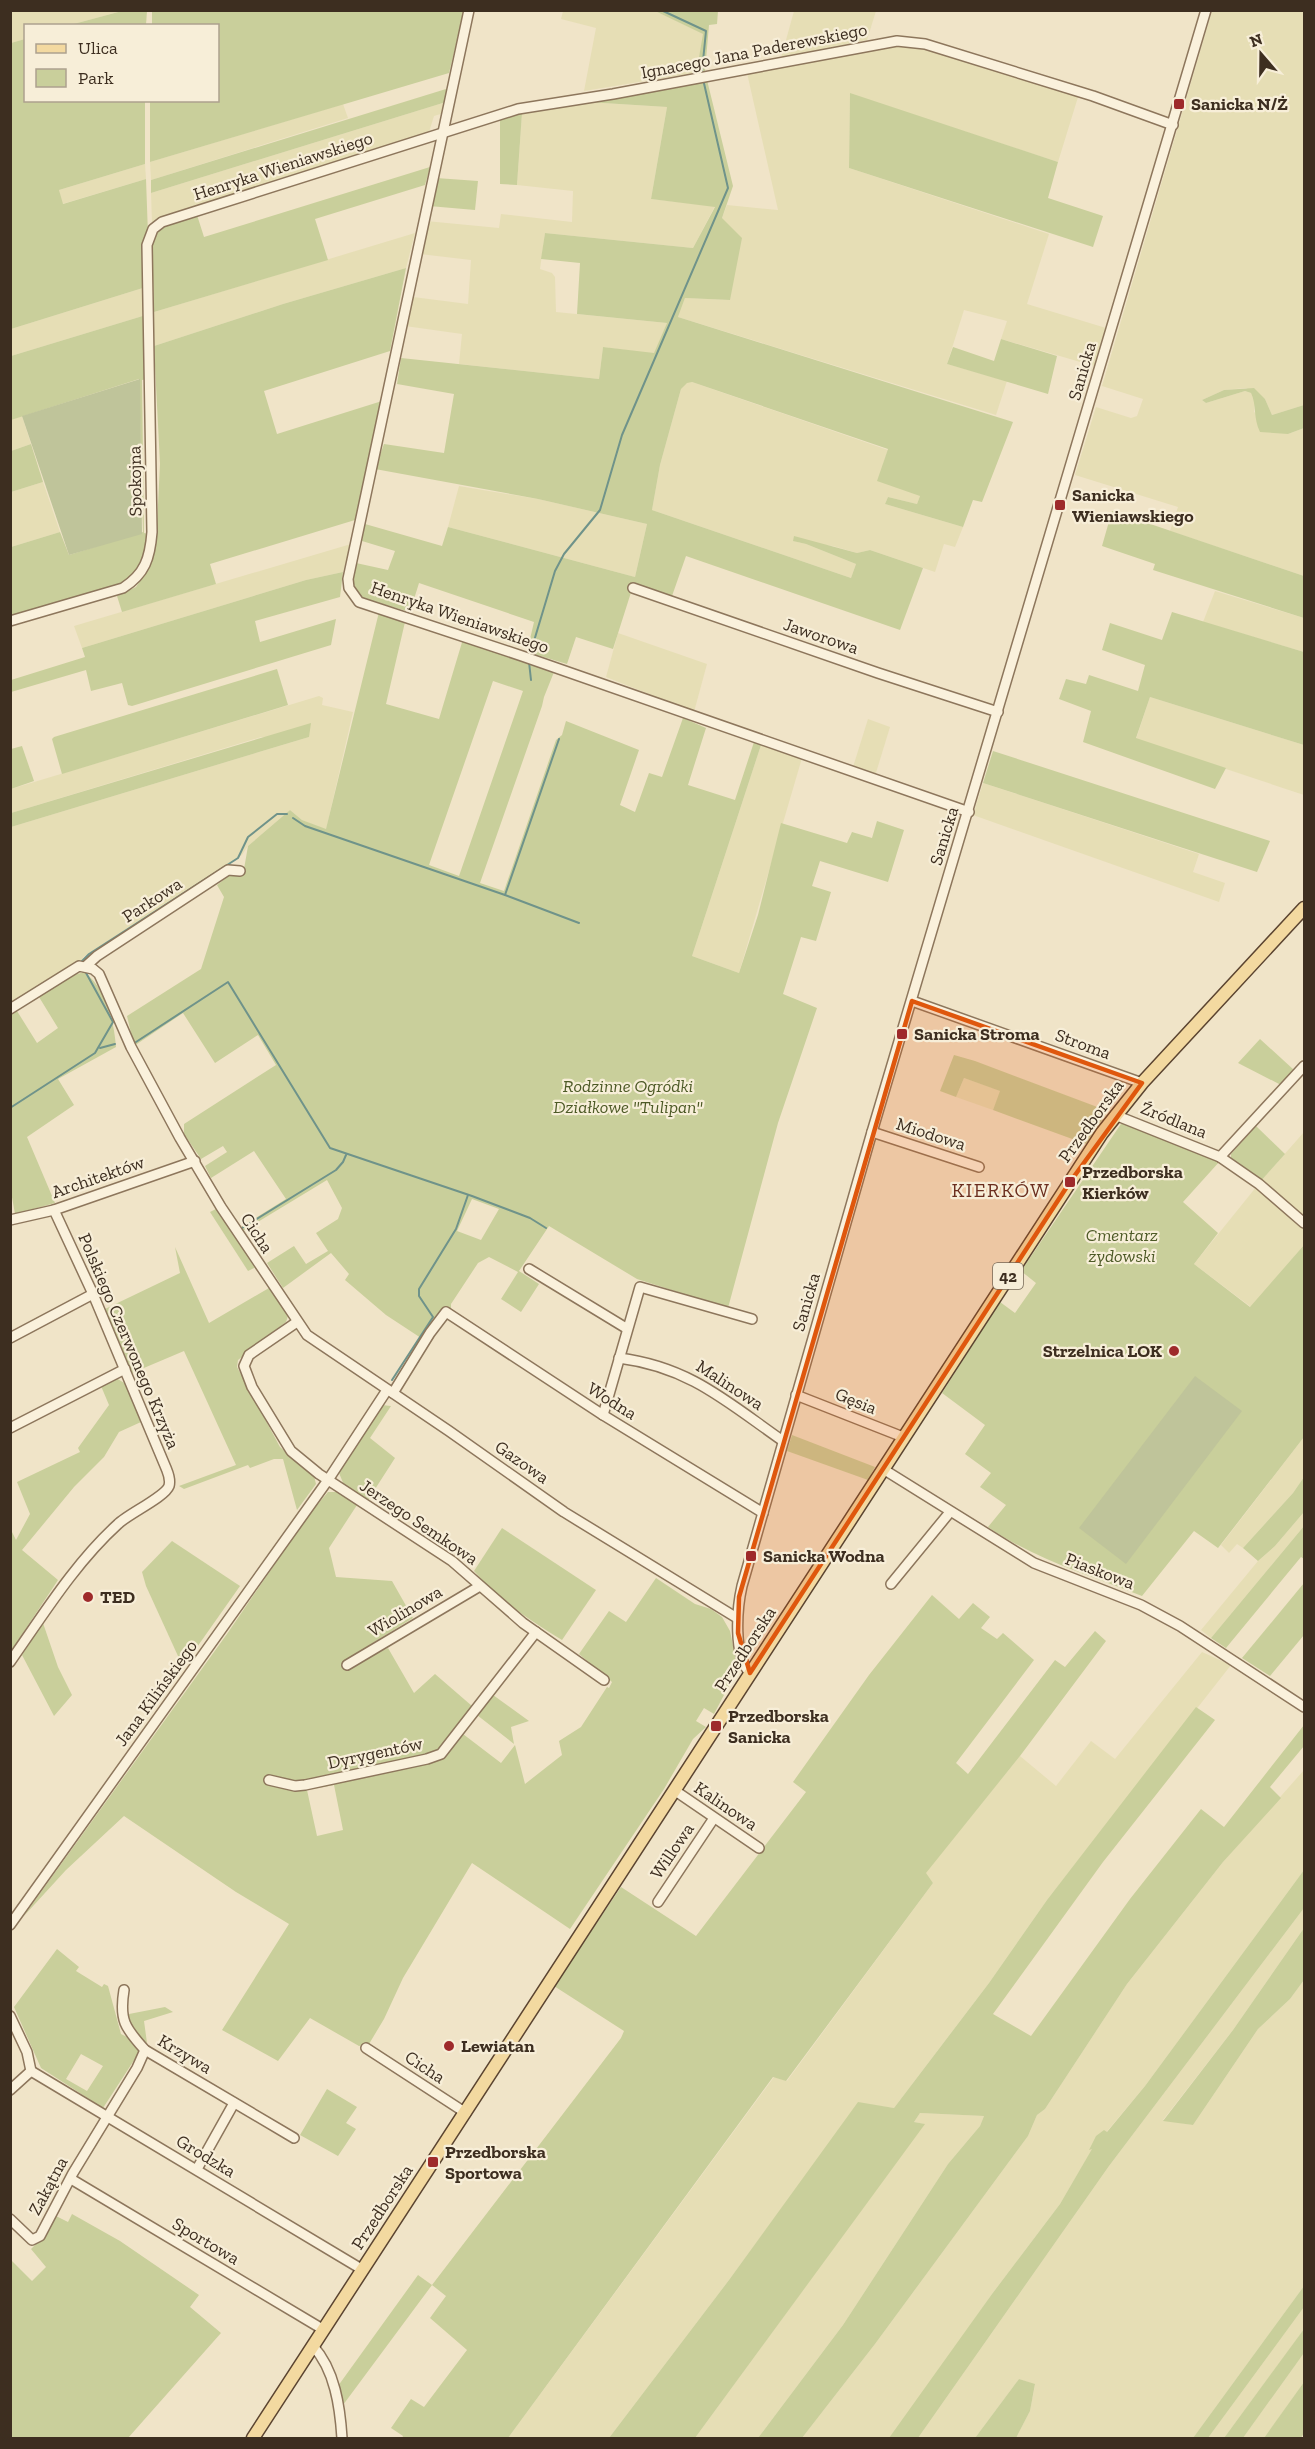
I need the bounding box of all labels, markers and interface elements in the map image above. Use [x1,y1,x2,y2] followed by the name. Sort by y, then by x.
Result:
[639,18,869,84] street label: Ignacego Jana Paderewskiego
[24,24,219,102] legend
[1231,24,1291,84] north arrow
[1247,29,1265,51] text: N
[78,37,118,59] text: Ulica
[78,67,114,89] text: Park
[1191,93,1288,115] place label: Sanicka N/Ż
[1172,97,1186,111] marker: Sanicka N/Ż
[191,127,375,205] street label: Henryka Wieniawskiego
[1063,339,1101,403] street label: Sanicka
[123,445,147,516] street label: Spokojna
[1072,484,1194,527] place label: Sanicka Wieniawskiego
[1053,498,1067,512] marker: Sanicka Wieniawskiego
[368,576,552,658] street label: Henryka Wieniawskiego
[781,613,862,659] street label: Jaworowa
[925,804,963,868] street label: Sanicka
[118,872,186,927] street label: Parkowa
[914,1023,1040,1045] place label: Sanicka Stroma
[1052,1024,1114,1064] street label: Stroma
[895,1027,909,1041] marker: Sanicka Stroma
[553,1075,703,1118] park label: Rodzinne Ogródki Działkowe "Tulipan"
[1054,1075,1129,1167] street label: Przedborska
[1138,1097,1211,1143] street label: Źródlana
[894,1112,969,1156] street label: Miodowa
[49,1151,147,1203] street label: Architektów
[1082,1161,1183,1204] place label: Przedborska Kierków
[1063,1175,1077,1189] marker: Przedborska Kierków
[952,1178,1050,1202] district label: KIERKÓW
[236,1209,278,1258] street label: Cicha
[1086,1224,1158,1267] park label: Cmentarz żydowski
[73,1230,185,1452] street label: Polskiego Czerwonego Krzyża
[993,1263,1023,1289] road number: 42
[787,1270,825,1334] street label: Sanicka
[1043,1340,1162,1362] place label: Strzelnica LOK
[1167,1344,1181,1358] marker: Strzelnica LOK
[692,1355,768,1415] street label: Malinowa
[583,1377,641,1425] street label: Wodna
[832,1383,880,1419] street label: Gęsia
[491,1435,554,1489] street label: Gazowa
[356,1474,483,1570] street label: Jerzego Semkowa
[763,1545,885,1567] place label: Sanicka Wodna
[1062,1548,1138,1594] street label: Piaskowa
[744,1549,758,1563] marker: Sanicka Wodna
[364,1580,446,1642] street label: Wiolinowa
[100,1586,135,1608] place label: TED
[81,1590,95,1604] marker: TED
[709,1602,781,1696] street label: Przedborska
[110,1636,202,1750] street label: Jana Kilińskiego
[728,1705,829,1748] place label: Przedborska Sanicka
[709,1719,723,1733] marker: Przedborska Sanicka
[325,1732,425,1774] street label: Dyrygentów
[690,1777,762,1835] street label: Kalinowa
[645,1819,699,1883] street label: Willowa
[154,2029,216,2079] street label: Krzywa
[461,2035,535,2057] place label: Lewiatan
[442,2039,456,2053] marker: Lewiatan
[401,2046,450,2088] street label: Cicha
[172,2130,240,2182] street label: Grodzka
[445,2141,546,2184] place label: Przedborska Sportowa
[24,2153,73,2219] street label: Zakątna
[426,2155,440,2169] marker: Przedborska Sportowa
[346,2160,418,2254] street label: Przedborska
[168,2212,244,2270] street label: Sportowa

